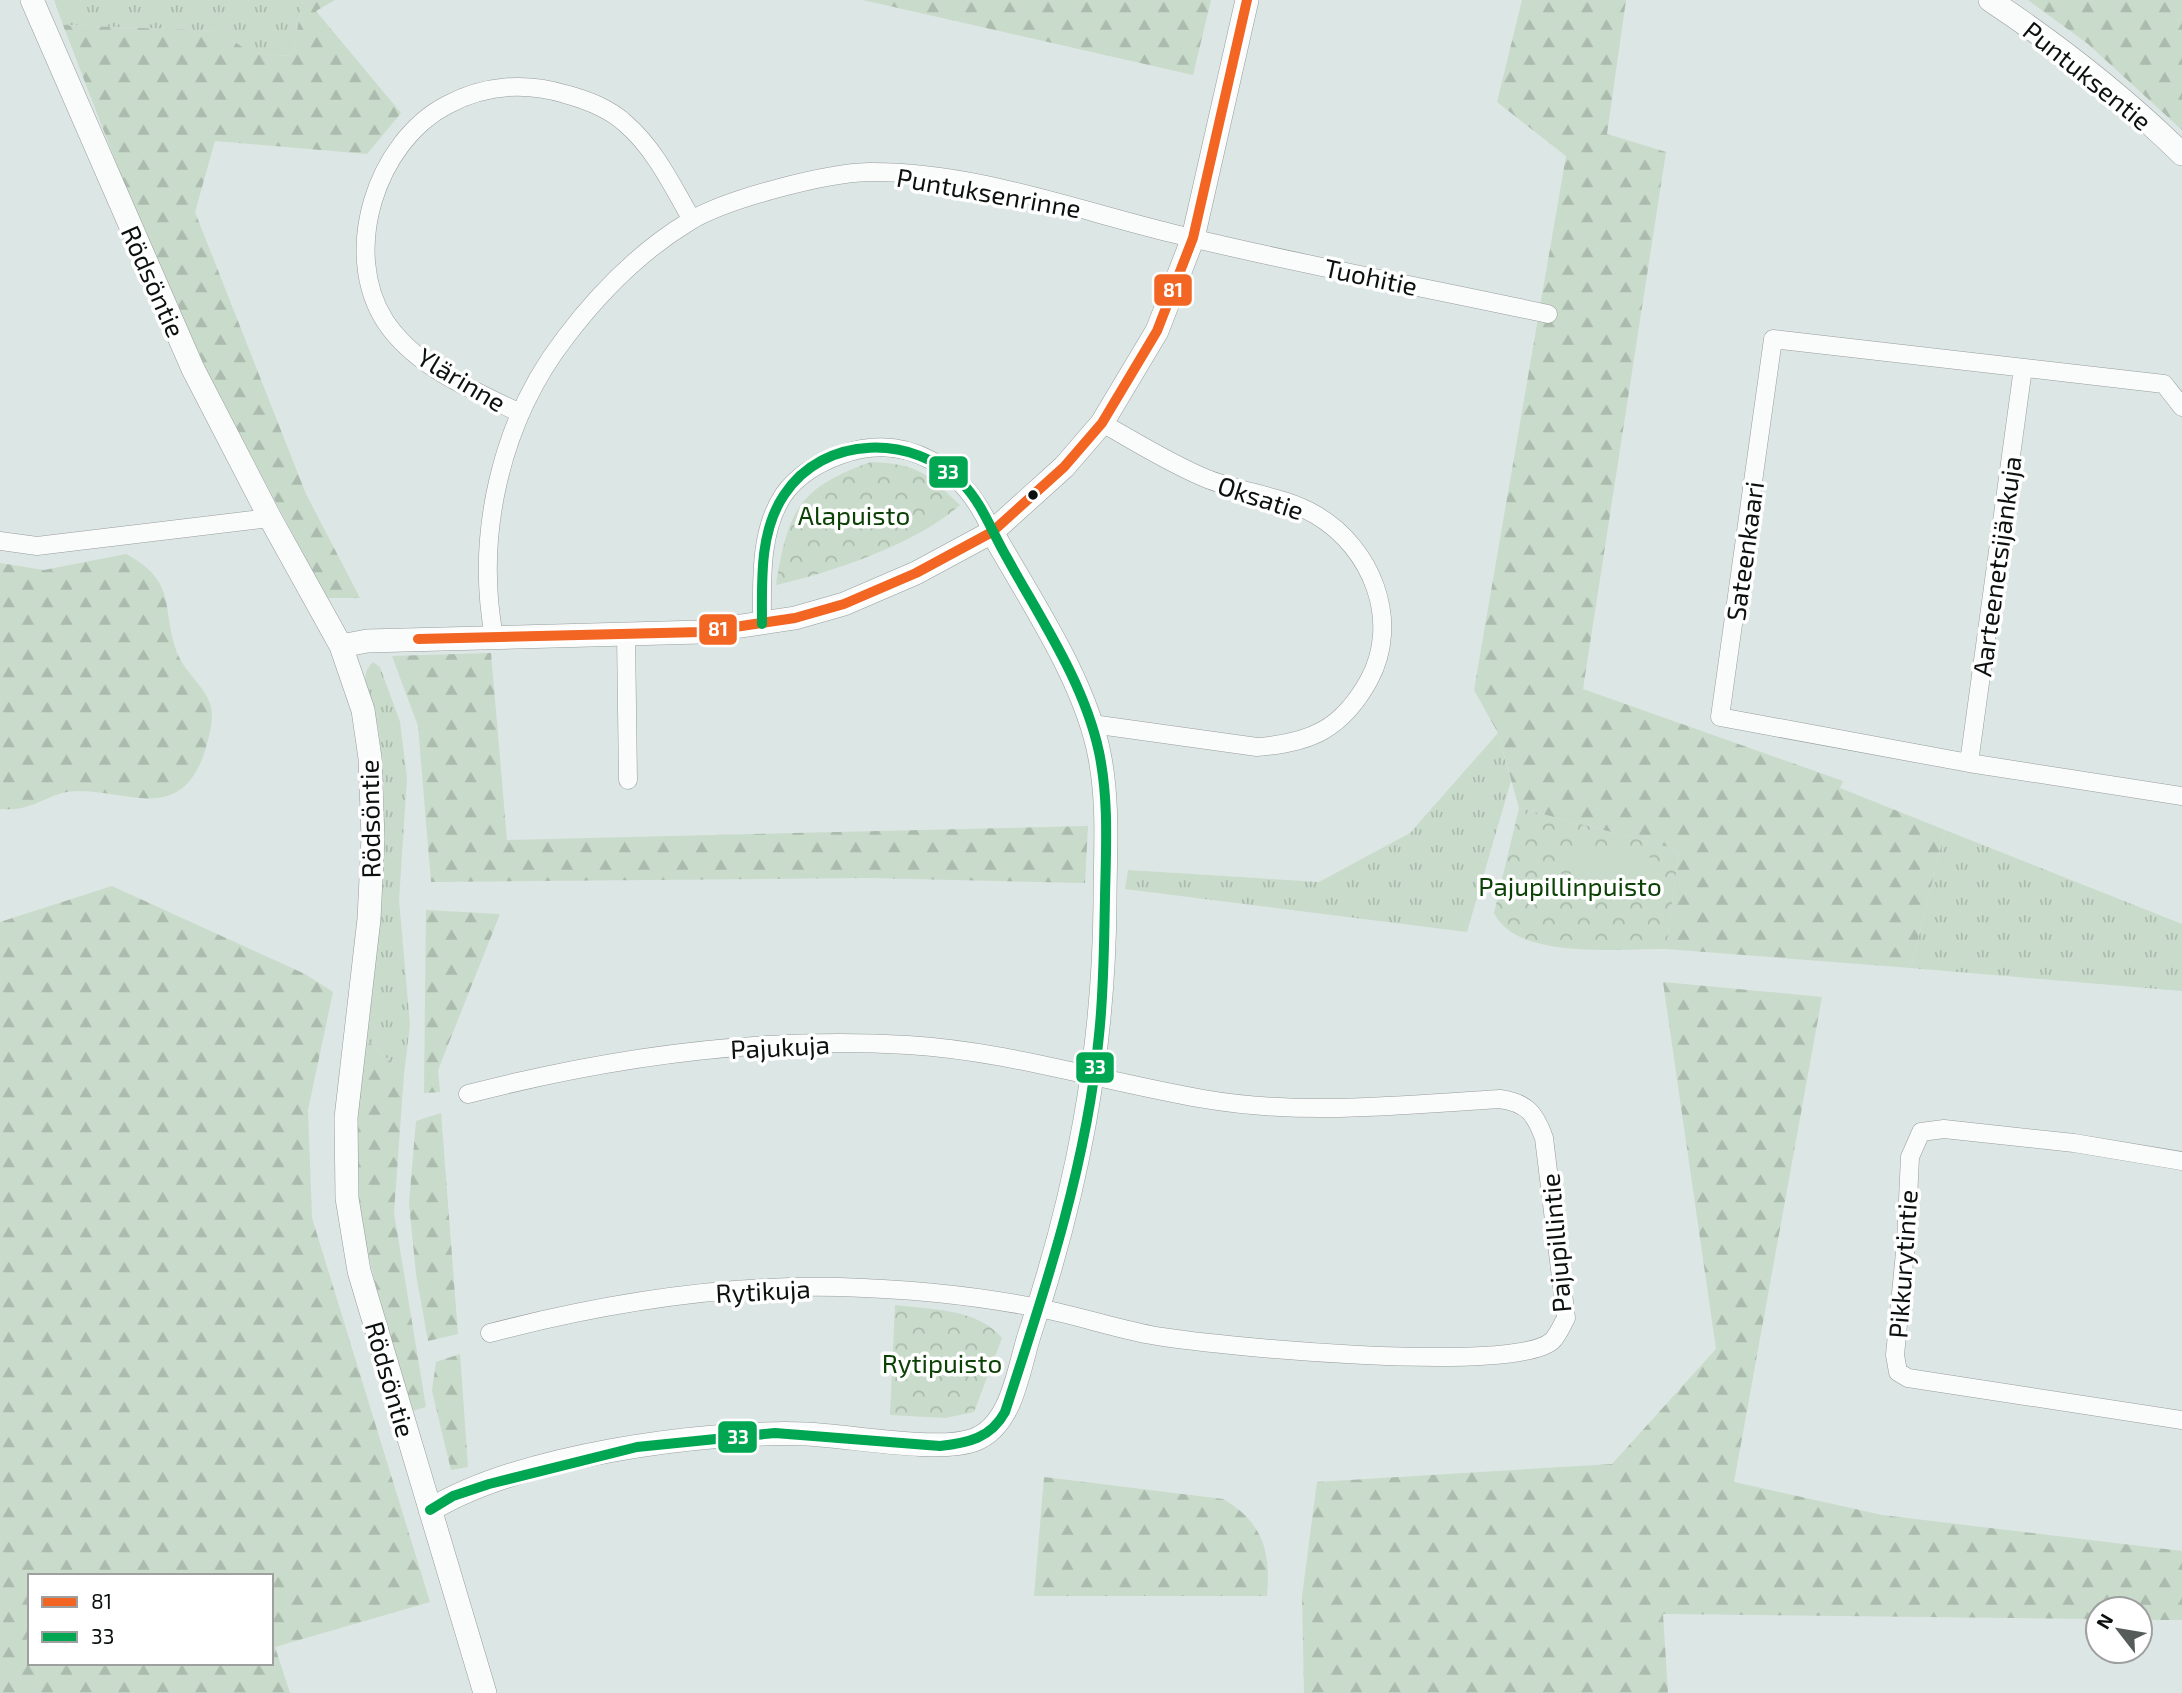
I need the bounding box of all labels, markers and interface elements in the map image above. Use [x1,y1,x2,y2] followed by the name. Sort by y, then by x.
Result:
[2018,14,2158,136] street label: Puntuksentie
[894,161,1084,223] street label: Puntuksenrinne
[116,220,192,342] street label: Rödsöntie
[1322,251,1420,301] street label: Tuohitie
[1153,273,1193,307] line badge: 81
[1163,278,1183,301] text: 81
[412,341,512,417] street label: Ylärinne
[1965,454,2027,678] street label: Aarteenetsijänkuja
[928,455,969,489] line badge: 33
[937,460,959,483] text: 33
[1214,469,1308,525] street label: Oksatie
[1719,479,1769,623] street label: Sateenkaari
[1026,488,1040,502] unlabelled marker
[798,499,910,530] park label: Alapuisto
[698,613,738,646] line badge: 81
[708,617,728,640] text: 81
[352,759,386,879] street label: Rödsöntie
[1478,870,1662,901] park label: Pajupillinpuisto
[729,1028,831,1064] street label: Pajukuja
[1075,1051,1115,1084] line badge: 33
[1084,1055,1106,1078] text: 33
[1533,1172,1577,1314] street label: Pajupillintie
[1881,1189,1923,1339] street label: Pikkurytintie
[715,1272,811,1308] street label: Rytikuja
[360,1318,422,1440] street label: Rödsöntie
[882,1347,1002,1378] park label: Rytipuisto
[717,1420,758,1454] line badge: 33
[727,1425,749,1448] text: 33
[28,1574,273,1665] legend
[91,1588,112,1613] text: 81
[2084,1595,2154,1665] north arrow
[2091,1609,2117,1633] text: N
[91,1623,114,1648] text: 33

